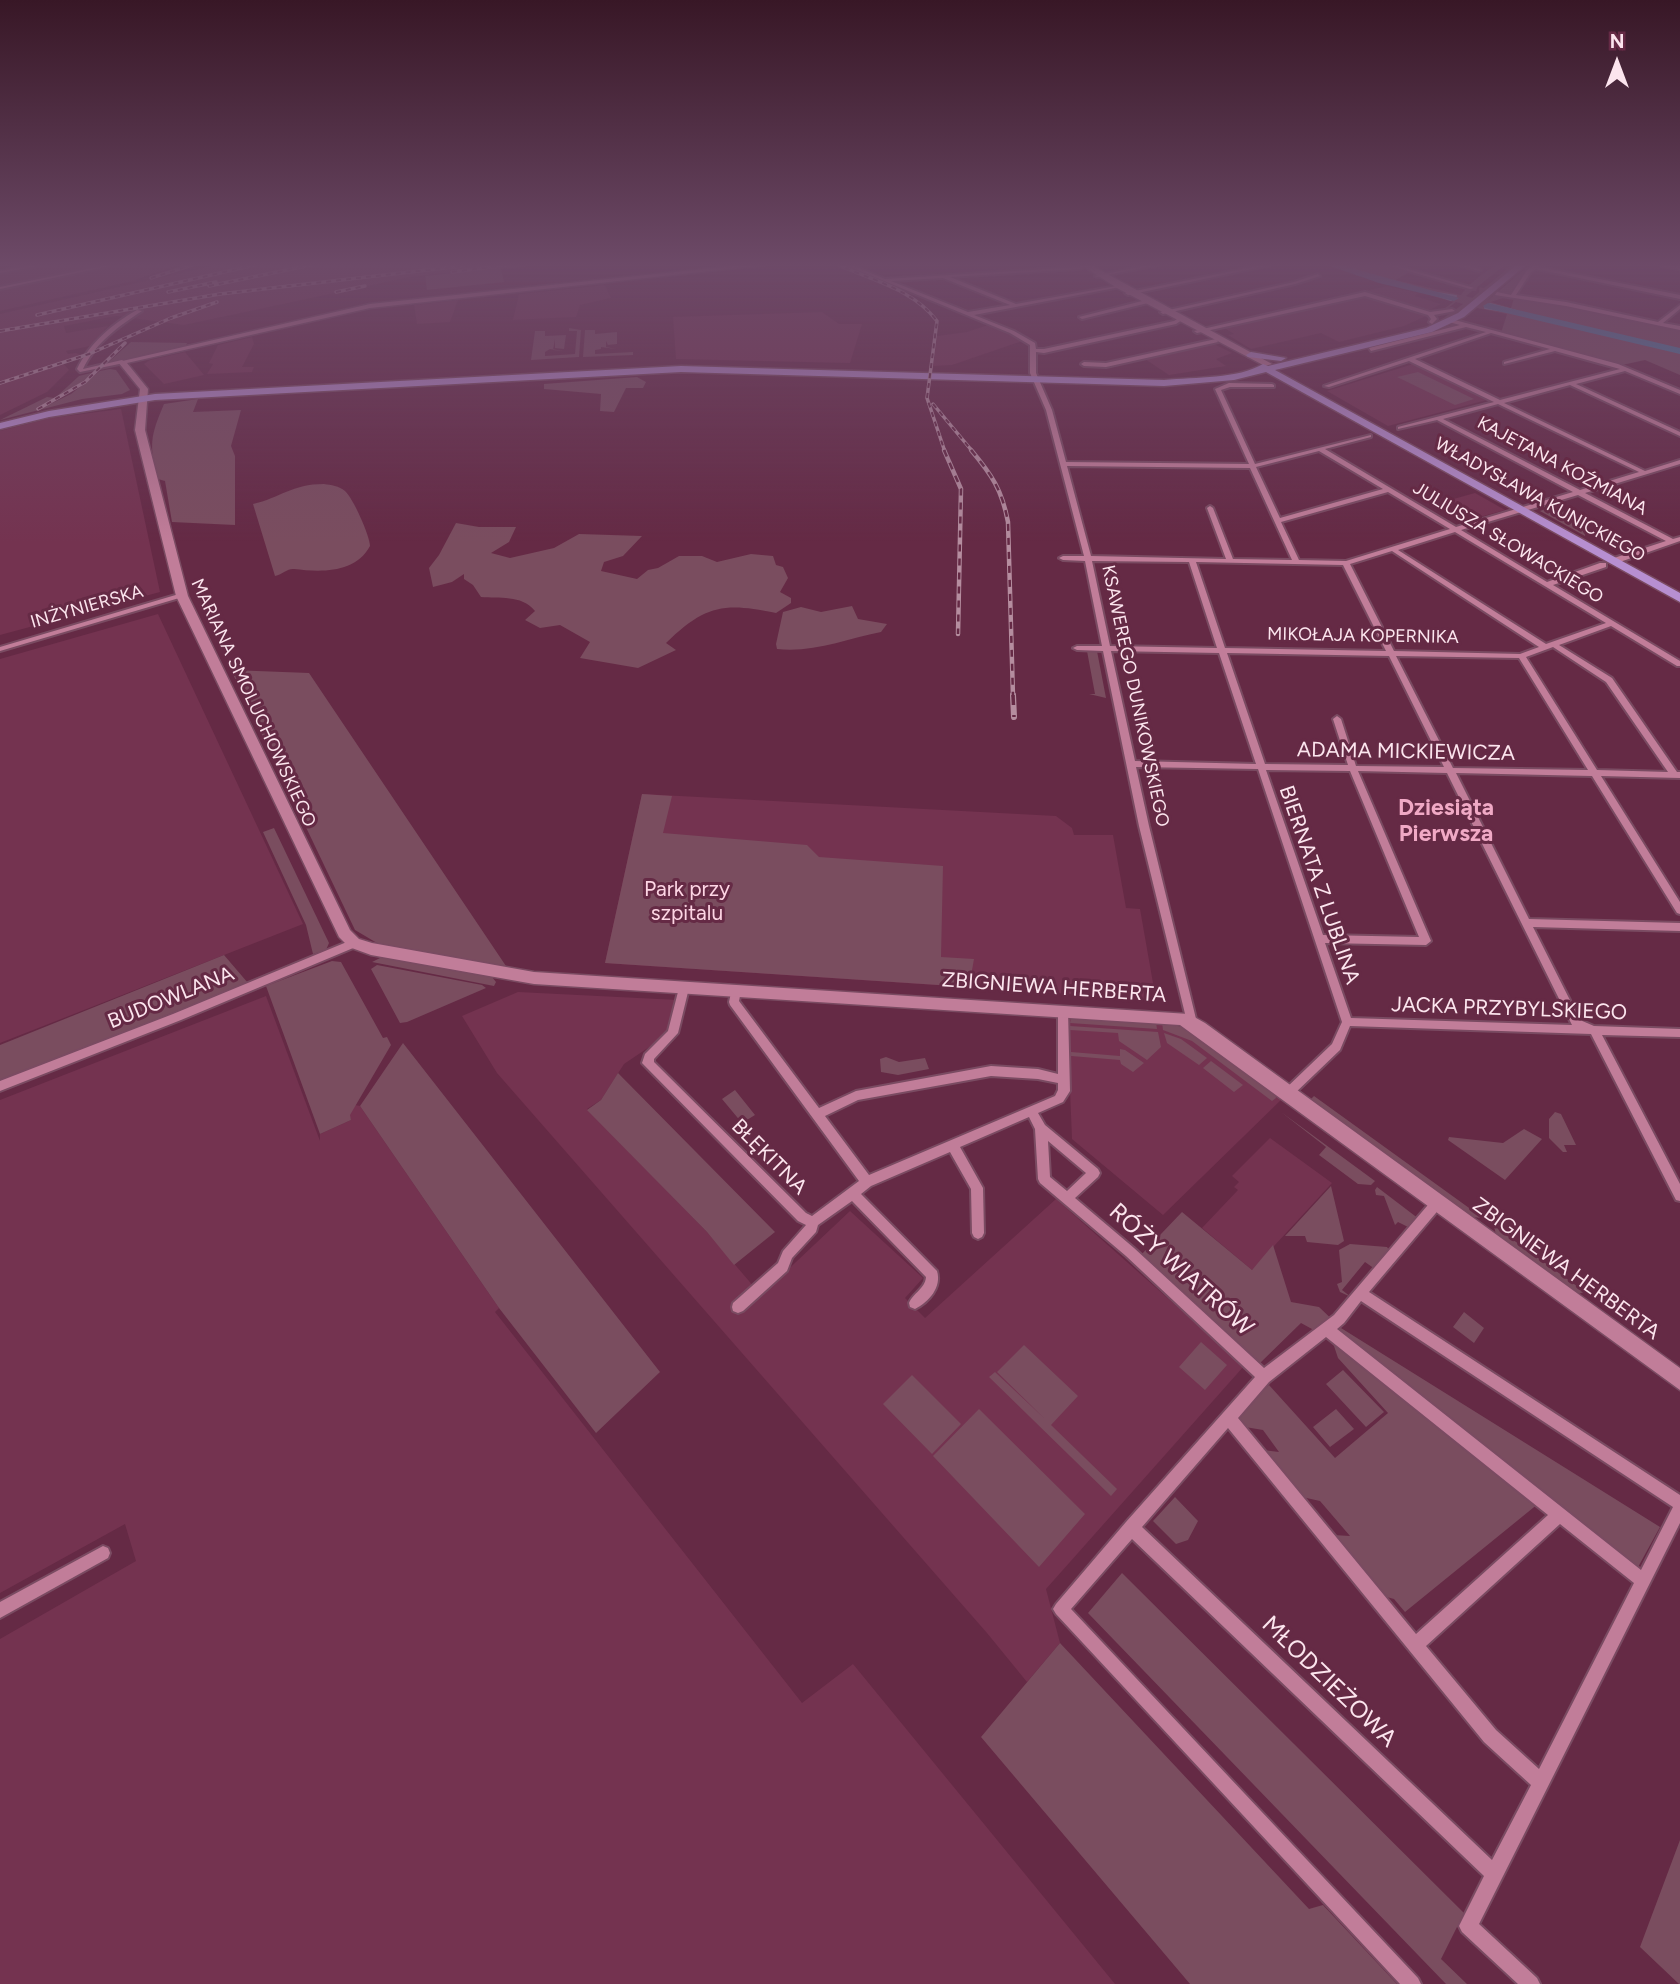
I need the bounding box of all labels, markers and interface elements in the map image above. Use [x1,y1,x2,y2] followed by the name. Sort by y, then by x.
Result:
[1582,28,1652,98] north arrow
[1610,30,1624,53] text: N
[1473,412,1651,520] street label: KAJETANA KOŹMIANA
[1431,433,1649,567] street label: WŁADYSŁAWA KUNICKIEGO
[1409,478,1607,608] street label: JULIUSZA SŁOWACKIEGO
[1097,563,1173,829] street label: KSAWEREGO DUNIKOWSKIEGO
[186,575,320,831] street label: MARIANA SMOLUCHOWSKIEGO
[28,581,146,633] street label: INŻYNIERSKA
[1267,624,1459,648] street label: MIKOŁAJA KOPERNIKA
[1297,737,1515,767] street label: ADAMA MICKIEWICZA
[1273,782,1365,988] street label: BIERNATA Z LUBLINA
[1398,794,1494,848] district label: Dziesiąta Pierwsza
[644,877,730,927] park label: Park przy szpitalu
[104,961,238,1035] street label: BUDOWLANA
[941,968,1167,1008] street label: ZBIGNIEWA HERBERTA
[1391,992,1627,1026] street label: JACKA PRZYBYLSKIEGO
[726,1114,812,1200] street label: BŁĘKITNA
[1467,1193,1665,1345] street label: ZBIGNIEWA HERBERTA
[1103,1198,1259,1342] street label: RÓŻY WIATRÓW
[1256,1610,1402,1754] street label: MŁODZIEŻOWA

